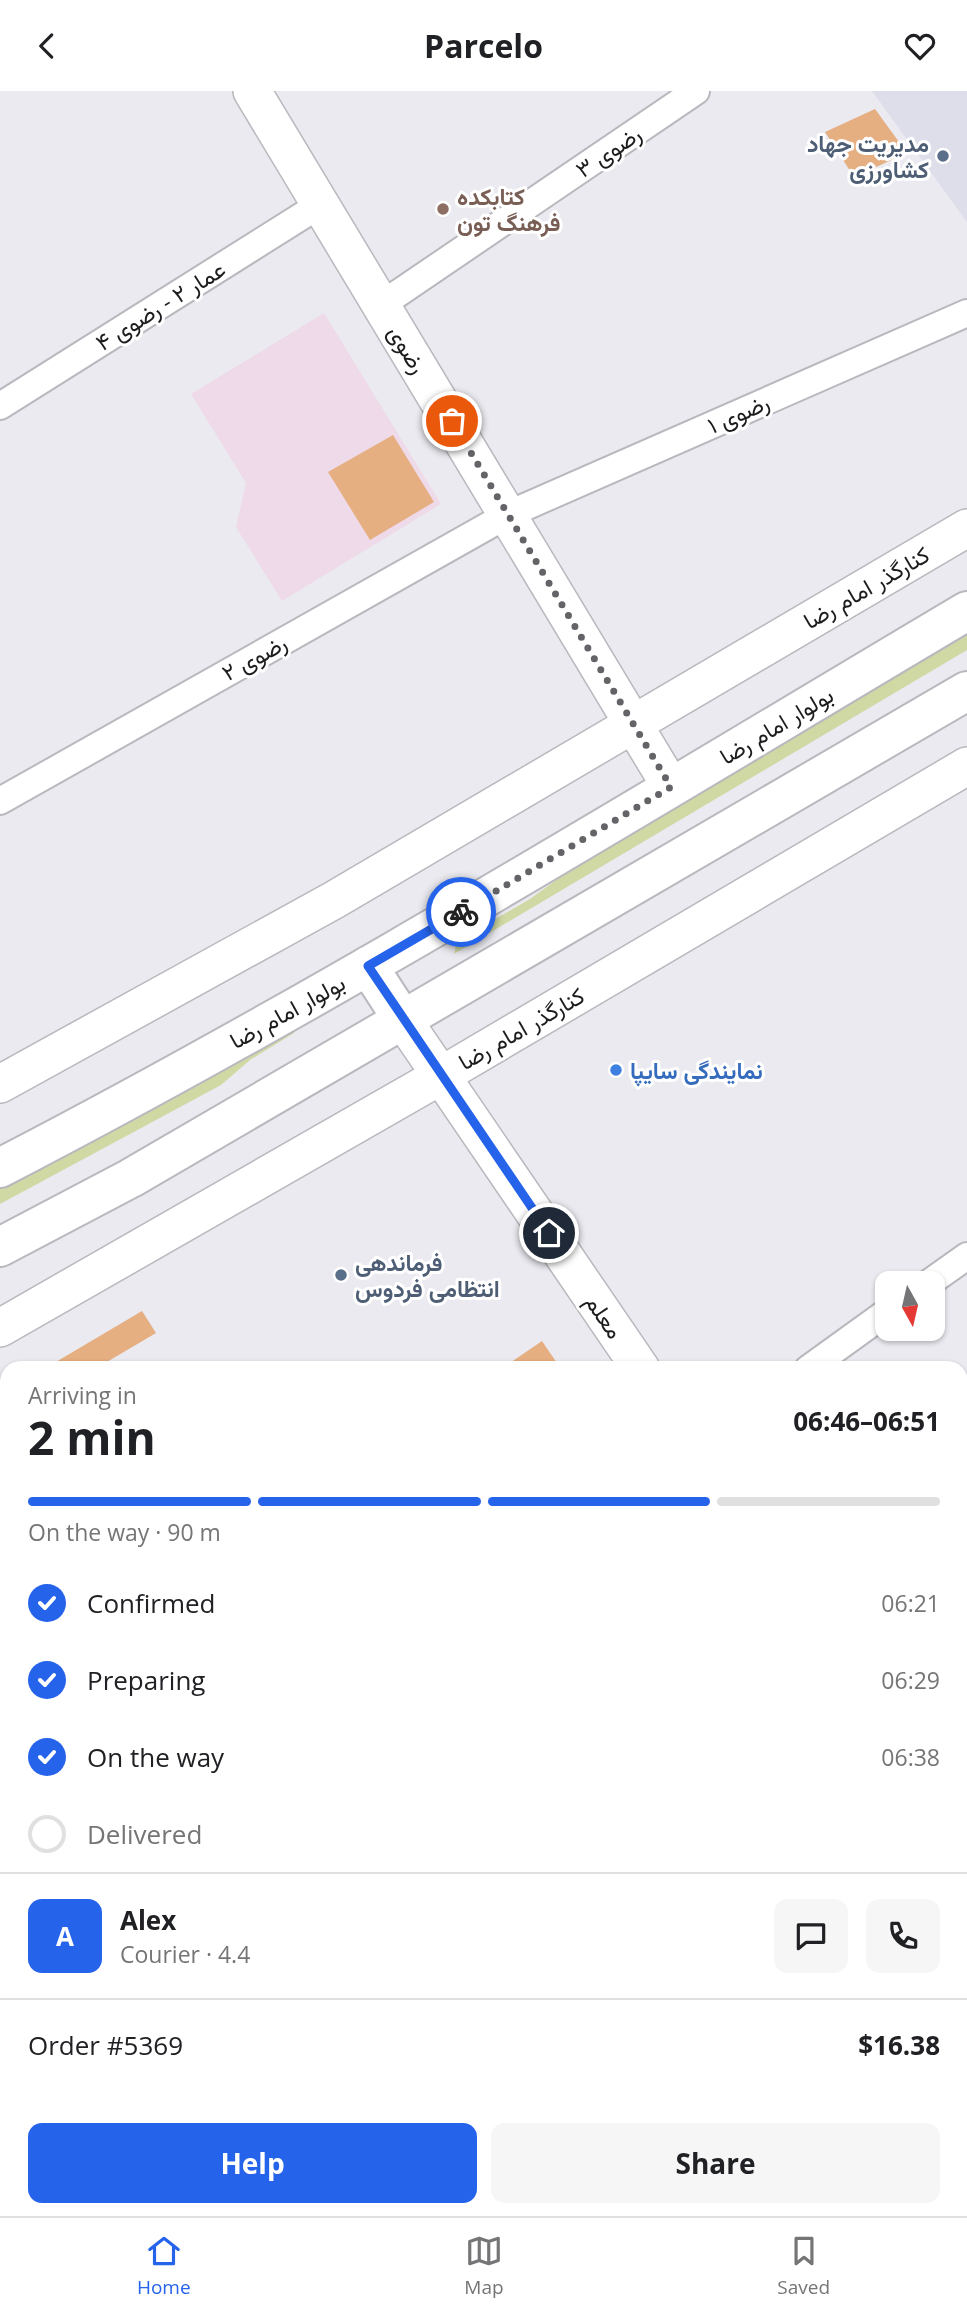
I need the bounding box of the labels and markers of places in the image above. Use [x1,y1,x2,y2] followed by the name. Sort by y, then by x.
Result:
[807,127,929,185] place label: مدیریت جهاد کشاورزی
[935,148,951,164] marker: مدیریت جهاد کشاورزی
[457,180,561,238] place label: کتابکده فرهنگ تون
[435,201,451,217] marker: کتابکده فرهنگ تون
[422,391,482,451] pin
[630,1054,763,1087] place label: نمایندگی سایپا
[608,1062,624,1078] marker: نمایندگی سایپا
[519,1203,579,1263] pin
[355,1246,500,1304] place label: فرماندهی انتظامی فردوس
[333,1267,349,1283] marker: فرماندهی انتظامی فردوس

